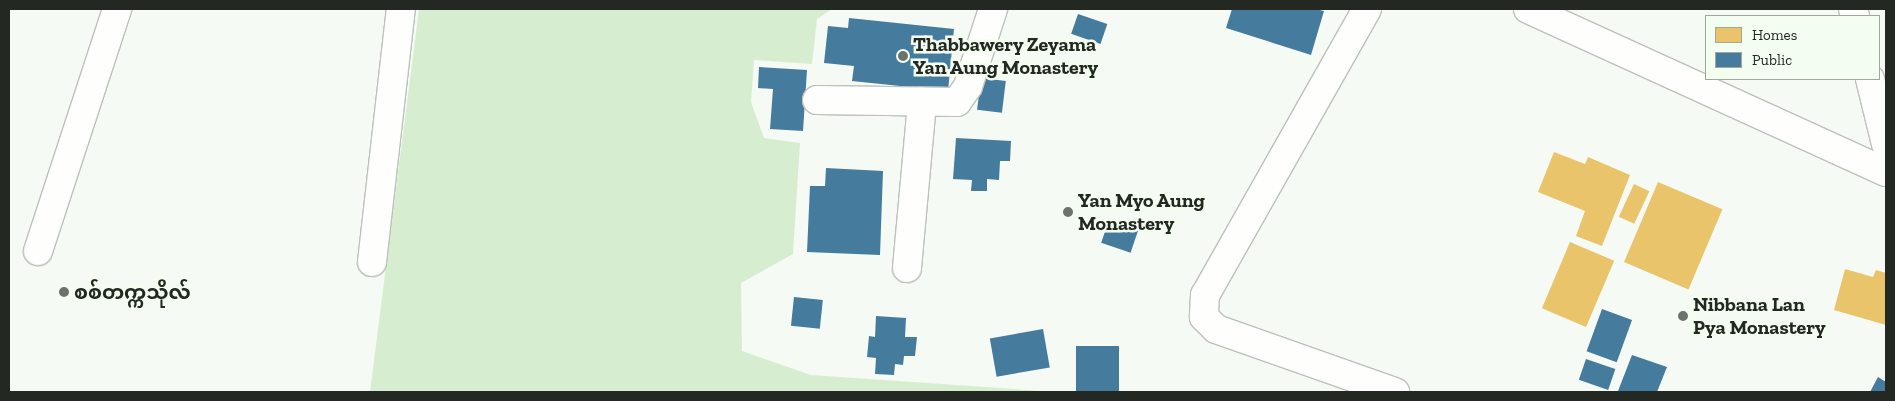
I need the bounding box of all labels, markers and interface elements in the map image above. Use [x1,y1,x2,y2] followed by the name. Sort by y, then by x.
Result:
[1705,15,1880,80] legend
[1752,26,1797,44] text: Homes
[913,32,1099,79] place label: Thabbawery Zeyama Yan Aung Monastery
[897,50,909,62] marker: Thabbawery Zeyama Yan Aung Monastery
[1752,51,1792,69] text: Public
[1078,188,1206,235] place label: Yan Myo Aung Monastery
[1062,206,1074,218] marker: Yan Myo Aung Monastery
[74,280,191,304] place label: စစ်‌တက္ကသိုလ်
[58,286,70,298] marker: စစ်‌တက္ကသိုလ်
[1693,292,1826,339] place label: Nibbana Lan Pya Monastery
[1677,310,1689,322] marker: Nibbana Lan Pya Monastery

